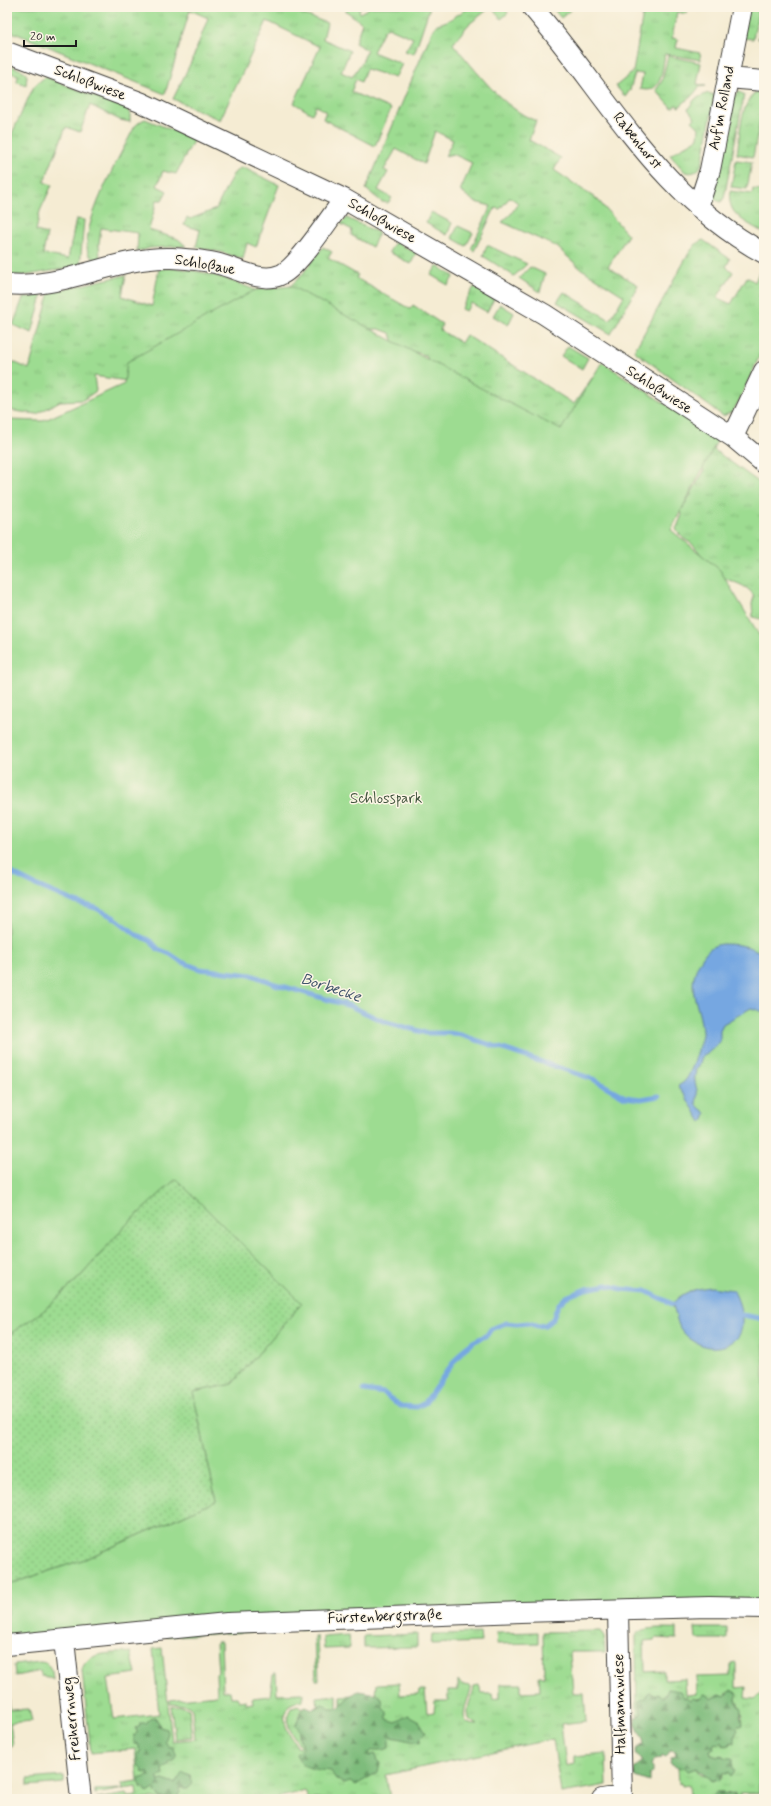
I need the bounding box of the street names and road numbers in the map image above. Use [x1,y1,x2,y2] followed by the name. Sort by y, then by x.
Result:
[51,60,129,106] street label: Schloßwiese
[704,64,740,152] street label: Auf'm Rolland
[608,108,667,174] street label: Rabenhorst
[344,193,420,249] street label: Schloßwiese
[173,250,237,280] street label: Schloßaue
[622,361,696,419] street label: Schloßwiese
[327,1605,443,1630] street label: Fürstenbergstraße
[609,1653,631,1754] street label: Halfmannwiese
[58,1676,87,1762] street label: Freiherrnweg

